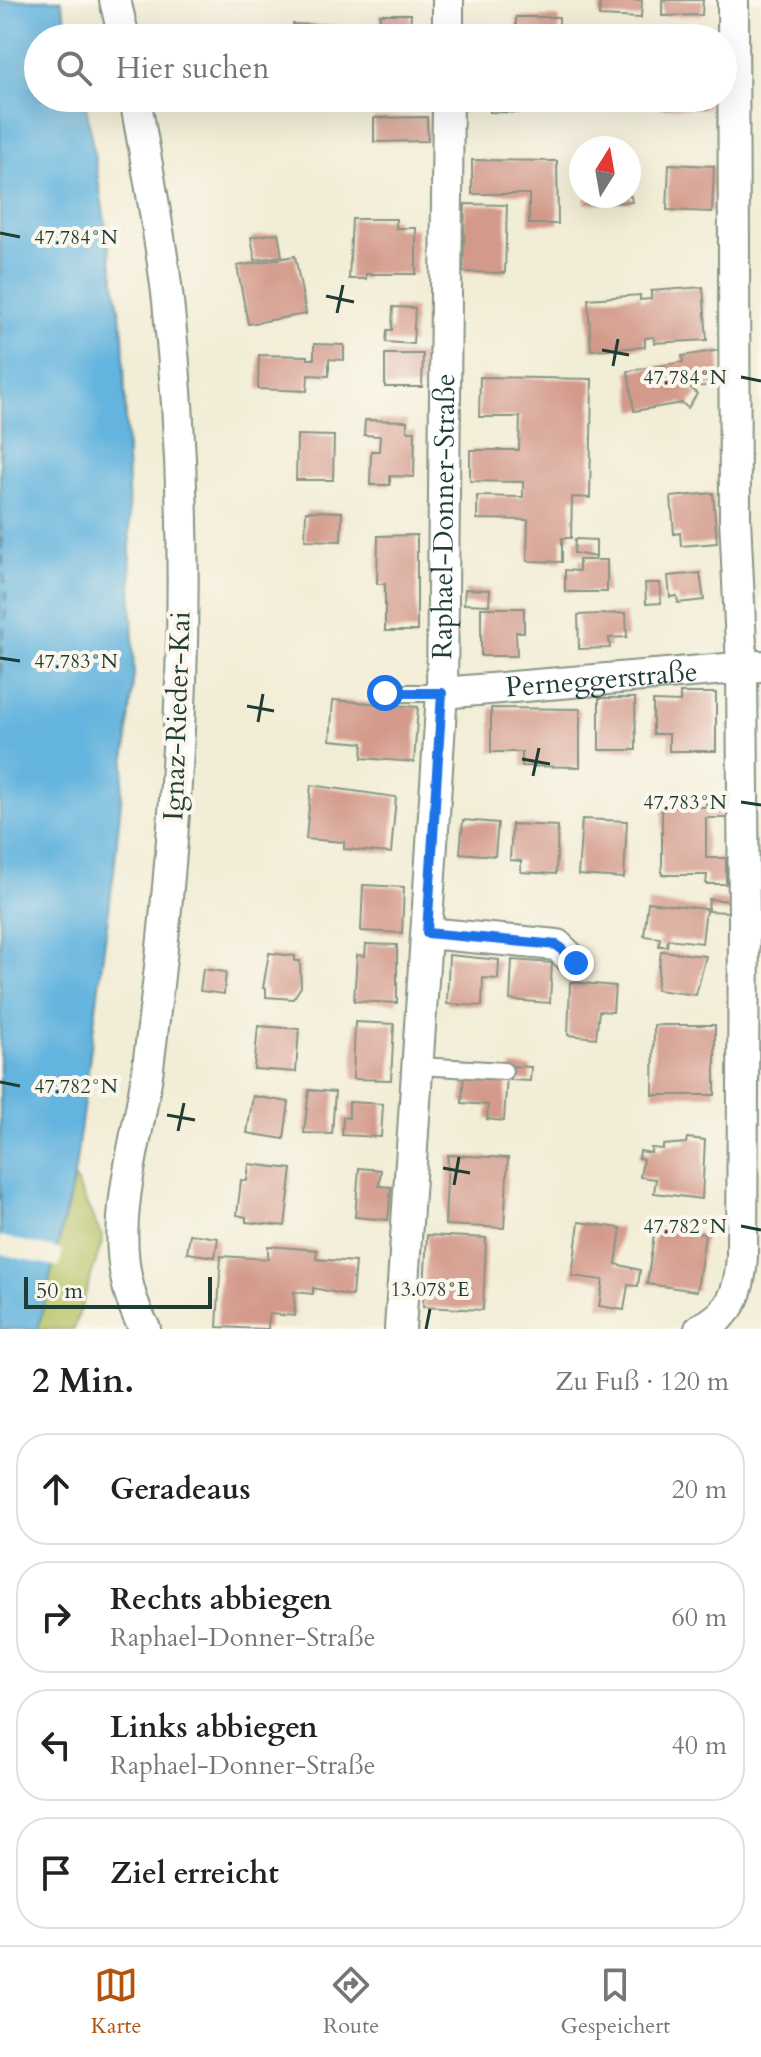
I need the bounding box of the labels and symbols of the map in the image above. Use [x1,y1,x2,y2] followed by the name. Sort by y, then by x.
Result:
[569,136,641,208] north arrow
[34,224,118,251] text: 47.784°N
[643,364,727,391] text: 47.784°N
[423,373,464,660] street label: Raphael-Donner-Straße
[154,611,200,821] street label: Ignaz-Rieder-Kai
[34,648,118,675] text: 47.783°N
[504,652,699,707] street label: Perneggerstraße
[367,675,403,711] route start
[643,789,727,816] text: 47.783°N
[558,945,594,981] route end
[34,1073,118,1100] text: 47.782°N
[643,1213,727,1240] text: 47.782°N
[24,1273,212,1309] scale bar
[391,1276,469,1303] text: 13.078°E

